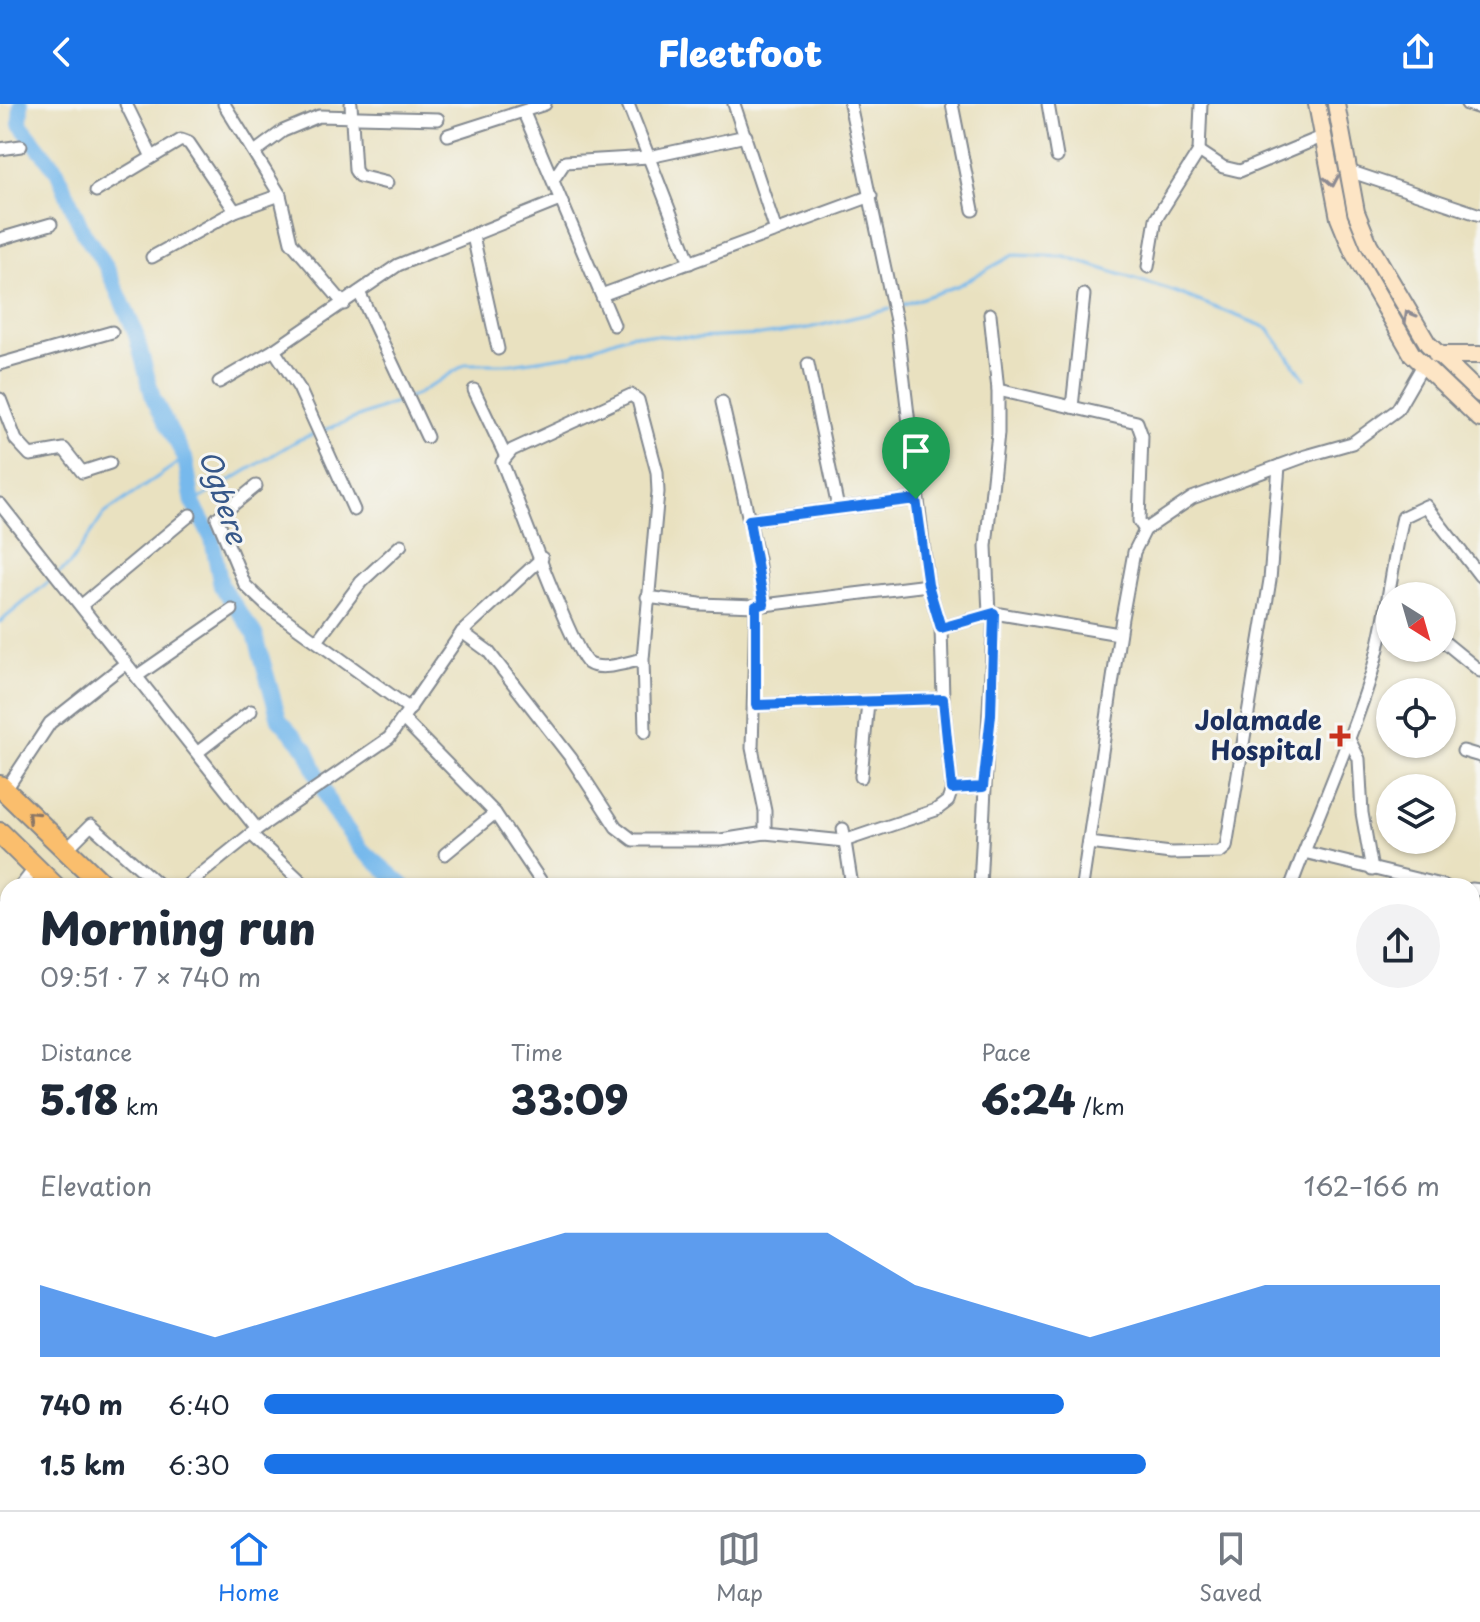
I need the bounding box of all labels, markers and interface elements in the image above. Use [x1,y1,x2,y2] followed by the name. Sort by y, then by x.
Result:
[658,25,822,79] text: Fleetfoot
[40,30,84,74] icon: back
[1396,30,1440,74] icon: share
[1323,174,1340,187] one-way arrow
[1403,310,1419,325] one-way arrow
[882,417,950,499] pin
[894,429,938,473] icon: arrive
[189,444,260,551] water label: Ogbere
[1376,582,1456,662] north arrow
[1376,582,1456,854] map controls
[1376,678,1456,758] button: locate
[1195,700,1322,769] place label: Jolamade Hospital
[1329,725,1351,747] marker: Jolamade Hospital
[1376,774,1456,854] button: layers
[27,811,41,826] one-way arrow
[40,894,316,960] text: Morning run
[1356,904,1440,988] button: share
[40,957,261,996] text: 09:51 · 7 × 740 m
[40,1035,132,1068] text: Distance
[511,1035,563,1068] text: Time
[981,1035,1031,1068] text: Pace
[40,1068,119,1129] text: 5.18
[511,1068,628,1129] text: 33:09
[981,1068,1075,1129] text: 6:24
[119,1089,159,1122] text: km
[1075,1089,1125,1122] text: /km
[40,1166,152,1205] text: Elevation
[1303,1166,1440,1205] text: 162–166 m
[40,1385,123,1424] text: 740 m
[168,1385,230,1424] text: 6:40
[40,1445,126,1484] text: 1.5 km
[168,1445,230,1484] text: 6:30
[218,1527,279,1608] tab: Home
[716,1527,763,1608] tab: Map
[1199,1527,1262,1608] tab: Saved

